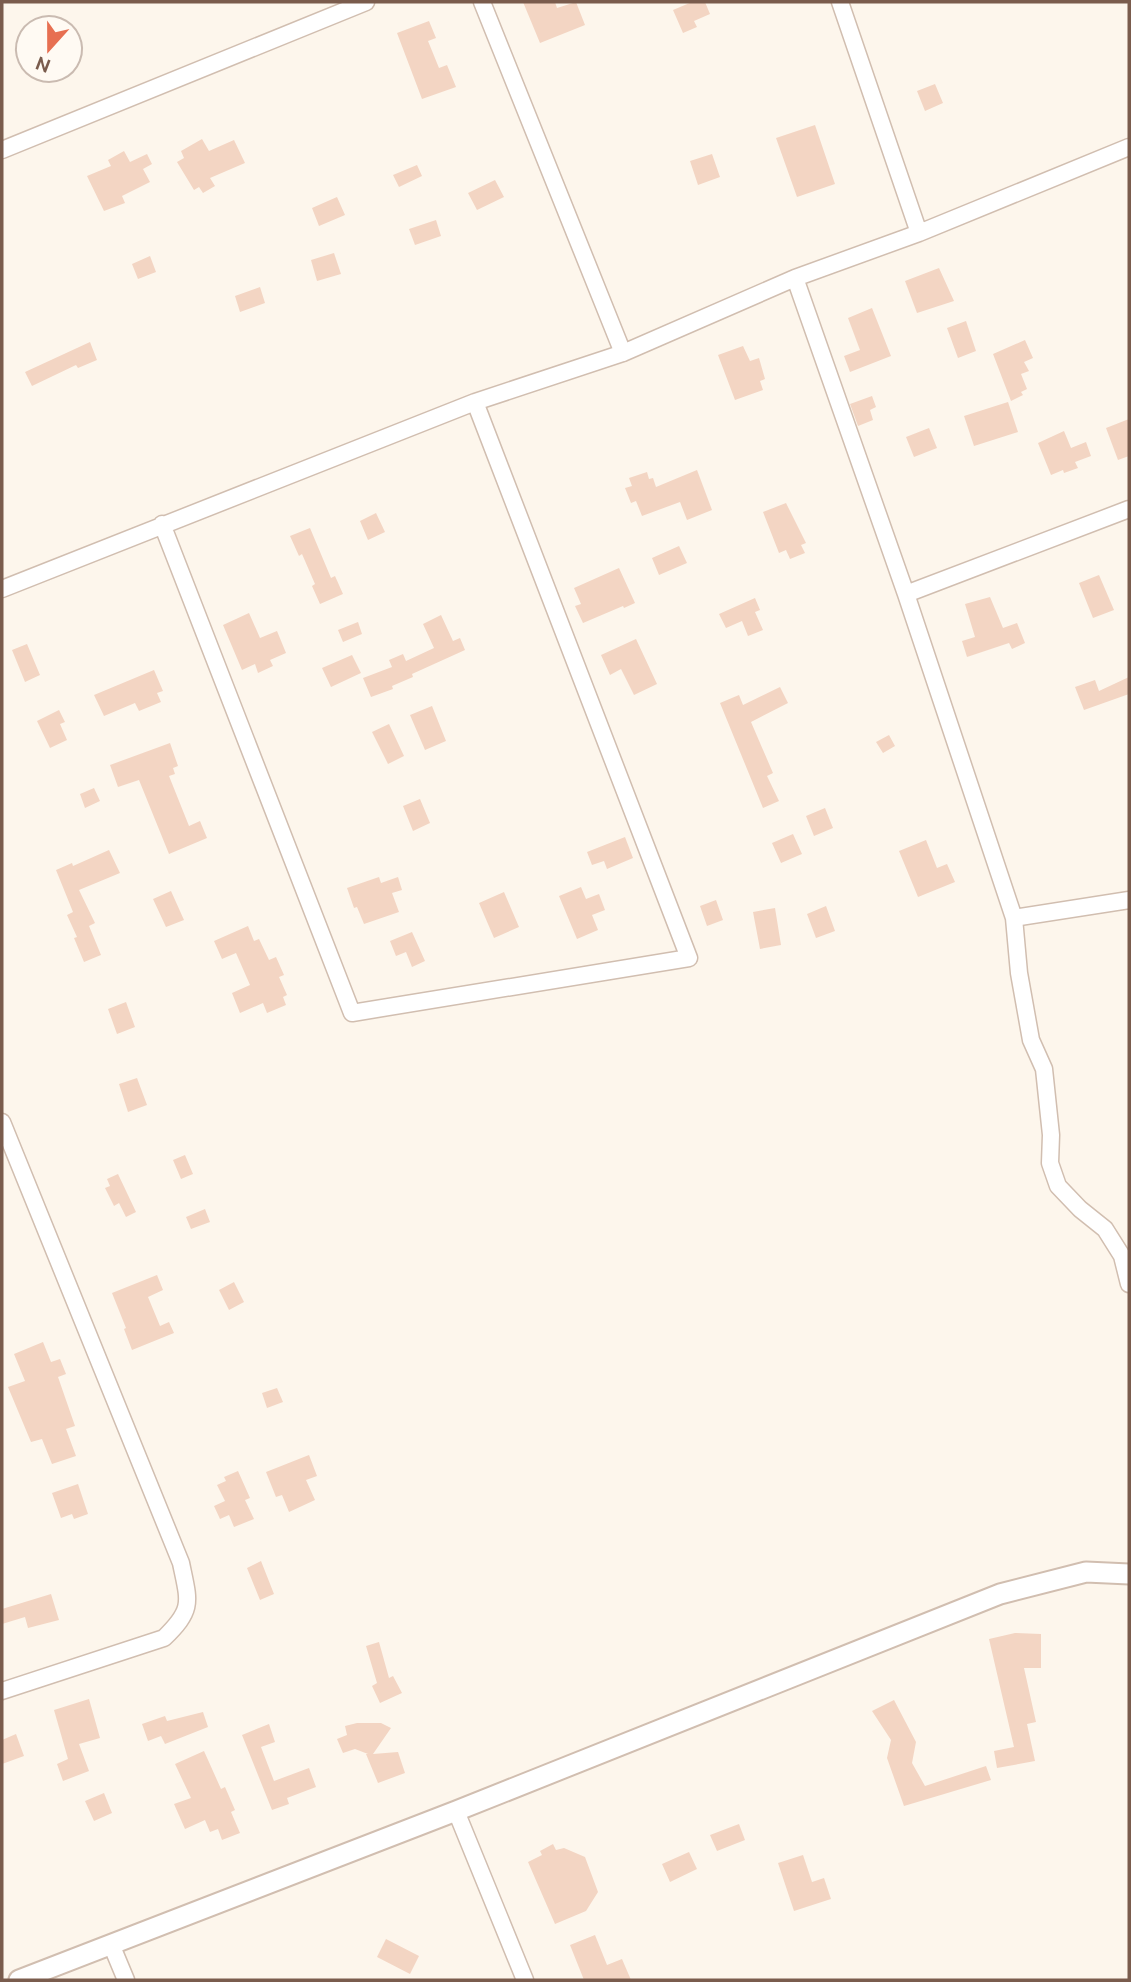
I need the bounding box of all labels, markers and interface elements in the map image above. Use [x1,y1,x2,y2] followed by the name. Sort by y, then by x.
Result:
[14,14,84,84] north arrow
[32,52,53,78] text: N

